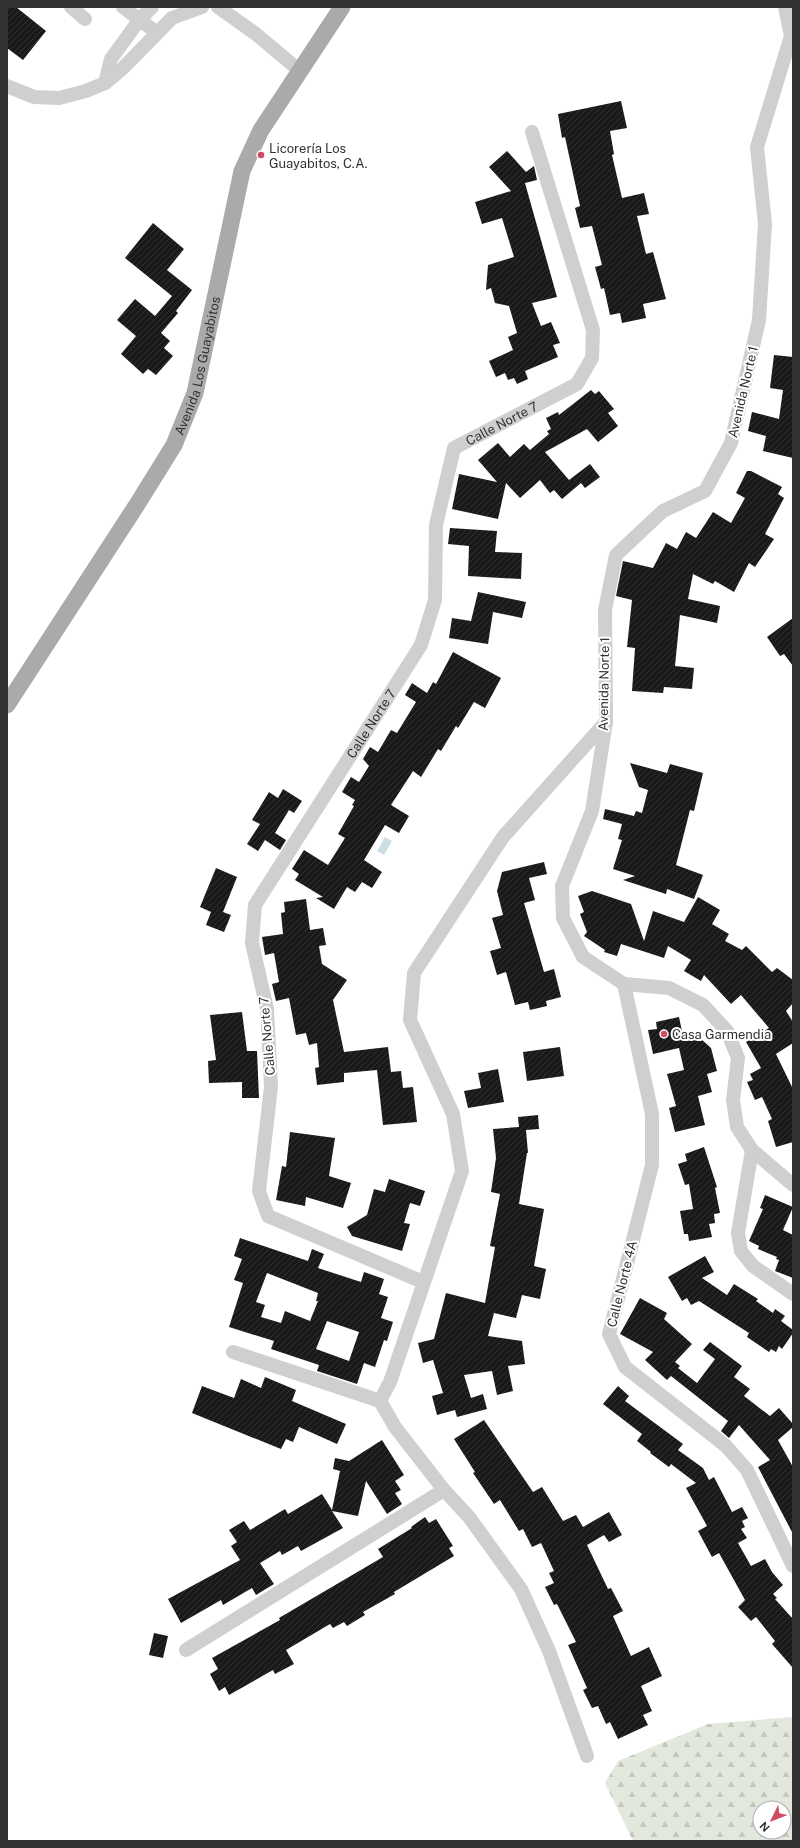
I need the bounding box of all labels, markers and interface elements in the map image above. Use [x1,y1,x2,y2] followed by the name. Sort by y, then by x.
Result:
[269,141,367,171] place label: Licorería Los Guayabitos, C.A.
[256,150,266,160] marker: Licorería Los Guayabitos, C.A.
[171,295,223,437] street label: Avenida Los Guayabitos
[725,345,761,439] street label: Avenida Norte 1
[463,398,540,448] street label: Calle Norte 7
[596,637,612,731] street label: Avenida Norte 1
[343,686,399,761] street label: Calle Norte 7
[256,996,278,1076] street label: Calle Norte 7
[672,1027,771,1042] place label: Casa Garmendia
[659,1029,669,1039] marker: Casa Garmendia
[604,1239,640,1329] street label: Calle Norte 4A
[752,1800,792,1840] north arrow
[757,1820,772,1834] text: N

